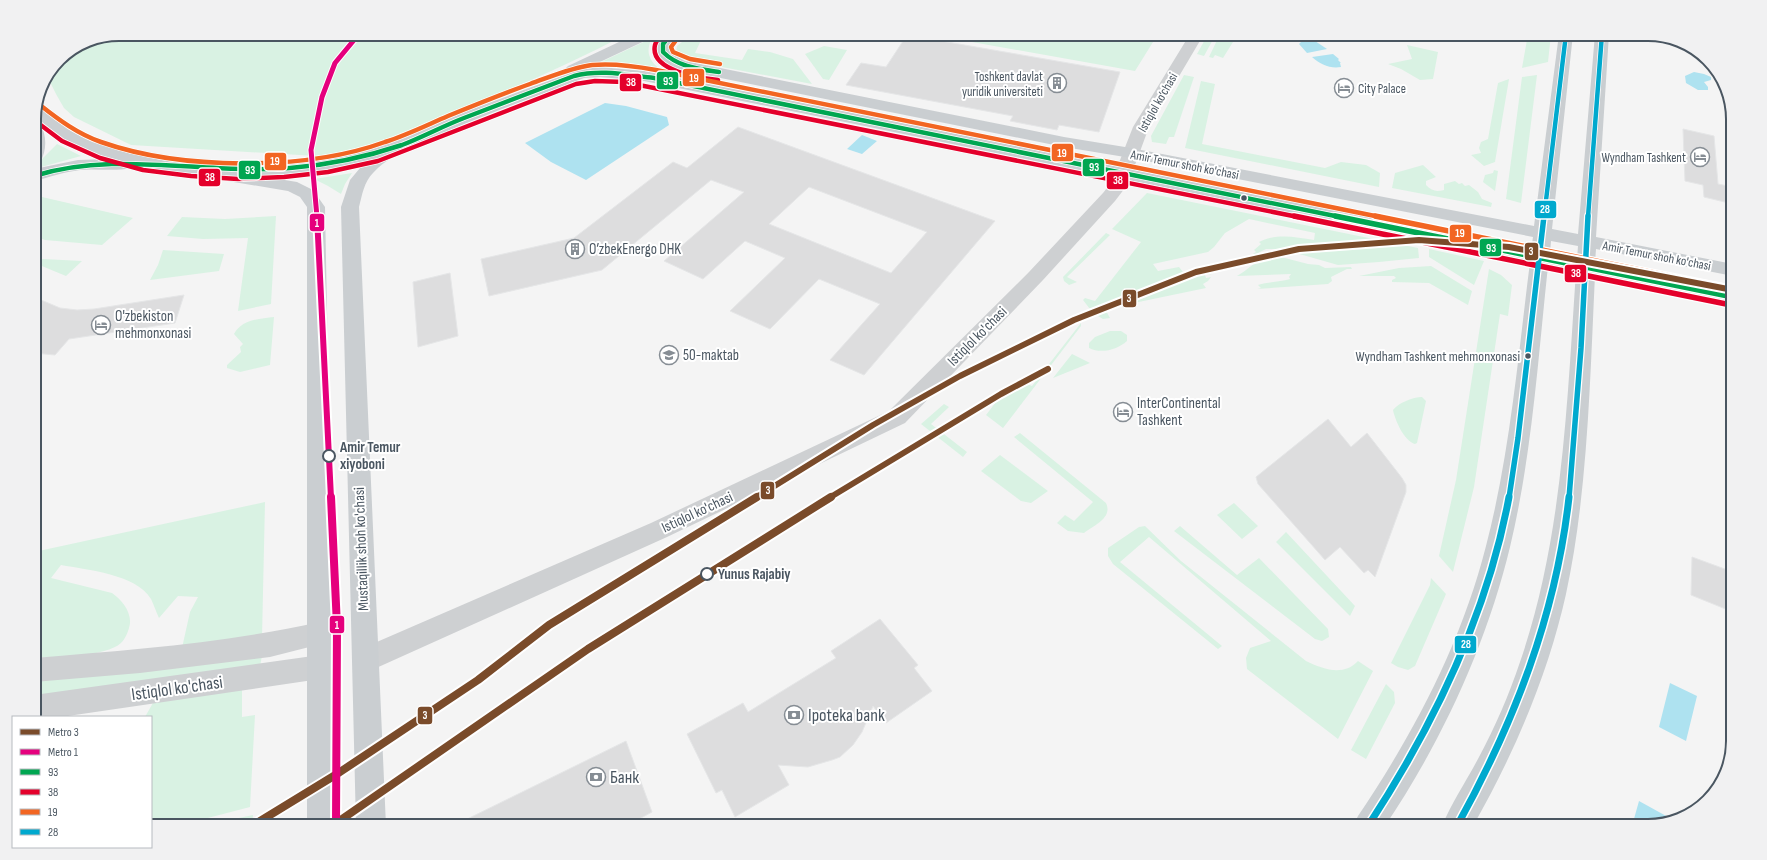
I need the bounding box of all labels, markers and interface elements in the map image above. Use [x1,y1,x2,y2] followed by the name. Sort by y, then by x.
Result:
[682,68,705,87] line badge: 19
[962,69,1043,100] place label: Toshkent davlat yuridik universiteti
[1134,70,1181,135] street label: Istiqlol ko‘chasi
[656,71,679,90] line badge: 93
[689,72,699,85] text: 19
[1046,72,1068,94] building icon: Toshkent davlat yuridik universiteti
[619,73,642,92] line badge: 38
[663,75,673,88] text: 93
[626,76,636,89] text: 38
[1333,77,1355,99] hotel icon: City Palace
[1358,81,1406,97] place label: City Palace
[1051,143,1074,162] line badge: 19
[1128,146,1240,183] street label: Amir Temur shoh ko'chasi
[1689,146,1711,168] hotel icon: Wyndham Tashkent
[1057,147,1067,160] text: 19
[1601,150,1686,166] place label: Wyndham Tashkent
[264,152,287,171] line badge: 19
[270,155,280,168] text: 19
[1082,158,1105,177] line badge: 93
[238,160,261,180] line badge: 93
[1089,161,1099,174] text: 93
[245,164,255,177] text: 93
[198,168,221,187] line badge: 38
[205,171,215,184] text: 38
[1106,171,1129,190] line badge: 38
[1113,174,1123,187] text: 38
[1239,193,1249,203] unlabelled marker
[1534,200,1557,219] line badge: 28
[1540,203,1550,216] text: 28
[309,213,325,232] line badge: 1
[315,217,320,230] text: 1
[1449,224,1472,243] line badge: 19
[1455,227,1465,240] text: 19
[1600,237,1712,274] street label: Amir Temur shoh ko'chasi
[564,238,586,260] building icon: O’zbekEnergo DHK
[1479,238,1502,257] line badge: 93
[589,240,681,259] place label: O’zbekEnergo DHK
[1486,242,1496,255] text: 93
[1524,242,1539,261] line badge: 3
[1529,245,1534,258] text: 3
[1564,264,1587,283] line badge: 38
[1571,267,1581,280] text: 38
[1122,289,1137,308] line badge: 3
[1127,292,1132,305] text: 3
[944,302,1011,370] street label: Istiqlol ko'chasi
[115,307,192,343] place label: O'zbekiston mehmonxonasi
[90,314,112,336] hotel icon: O'zbekiston mehmonxonasi
[658,344,680,366] school or university icon: 50-maktab
[683,346,739,365] place label: 50-maktab
[1355,348,1520,365] place label: Wyndham Tashkent mehmonxonasi
[1523,351,1533,361] marker: Wyndham Tashkent mehmonxonasi
[1137,394,1221,430] place label: InterContinental Tashkent
[1112,401,1134,423] hotel icon: InterContinental Tashkent
[339,438,401,474] place label: Amir Temur xiyoboni
[322,449,336,463] marker: Amir Temur xiyoboni
[760,481,775,500] line badge: 3
[766,484,771,497] text: 3
[350,487,373,611] street label: Mustaqillik shoh ko'chasi
[658,488,736,537] street label: Istiqlol ko'chasi
[718,565,791,584] place label: Yunus Rajabiy
[700,567,714,581] marker: Yunus Rajabiy
[329,615,345,634] line badge: 1
[335,619,340,632] text: 1
[1454,635,1477,654] line badge: 28
[1461,638,1471,651] text: 28
[130,672,224,705] street label: Istiqlol ko'chasi
[783,704,805,726] bank icon: Ipoteka bank
[808,705,885,726] place label: Ipoteka bank
[417,706,433,725] line badge: 3
[423,709,428,722] text: 3
[12,716,152,848] legend
[48,725,79,740] text: Metro 3
[48,745,79,760] text: Metro 1
[48,765,58,780] text: 93
[585,766,607,788] bank icon: Банк
[610,767,639,788] place label: Банк
[48,785,58,800] text: 38
[48,805,58,820] text: 19
[48,825,58,840] text: 28

